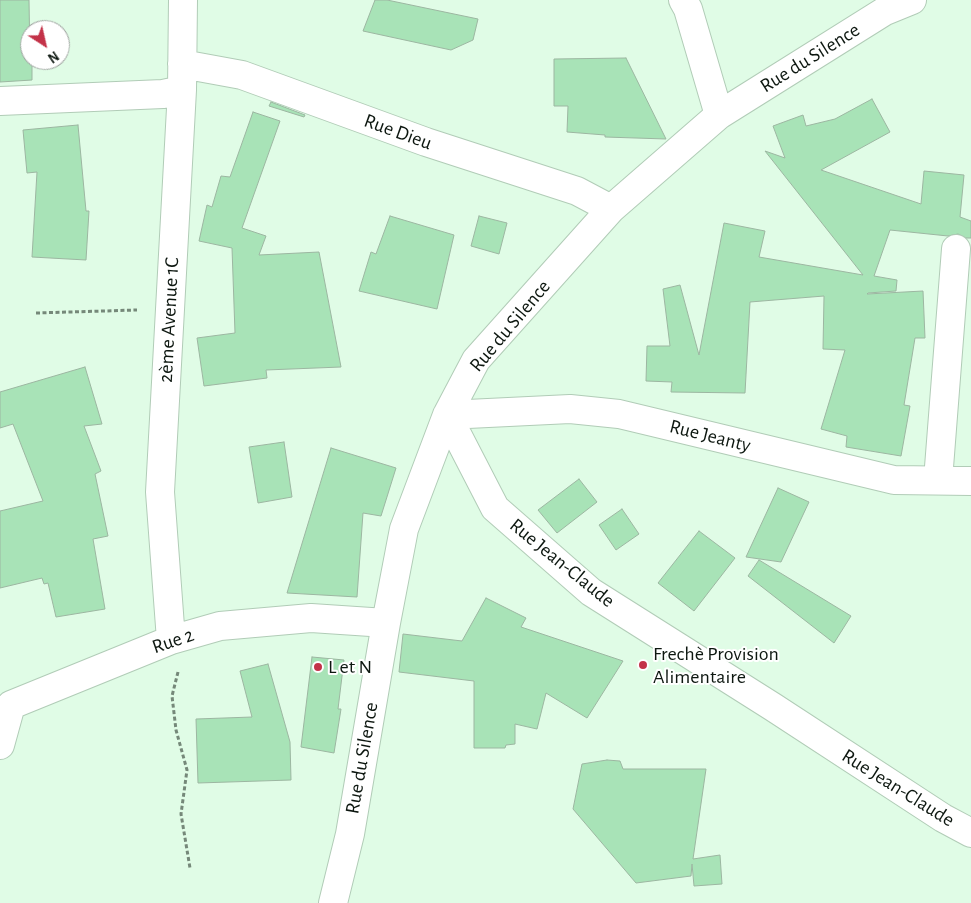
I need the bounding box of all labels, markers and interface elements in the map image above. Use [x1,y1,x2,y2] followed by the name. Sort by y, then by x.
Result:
[756,18,864,98] street label: Rue du Silence
[20,20,70,70] north arrow
[45,48,61,65] text: N
[361,109,435,155] street label: Rue Dieu
[154,257,184,383] street label: 2ème Avenue 1C
[465,275,555,377] street label: Rue du Silence
[667,414,753,458] street label: Rue Jeanty
[505,513,619,613] street label: Rue Jean-Claude
[149,623,197,659] street label: Rue 2
[653,642,779,689] place label: Frechè Provision Alimentaire
[328,655,372,679] place label: L et N
[637,659,649,671] marker: Frechè Provision Alimentaire
[312,661,324,673] marker: L et N
[340,700,384,816] street label: Rue du Silence
[837,744,959,832] street label: Rue Jean-Claude

